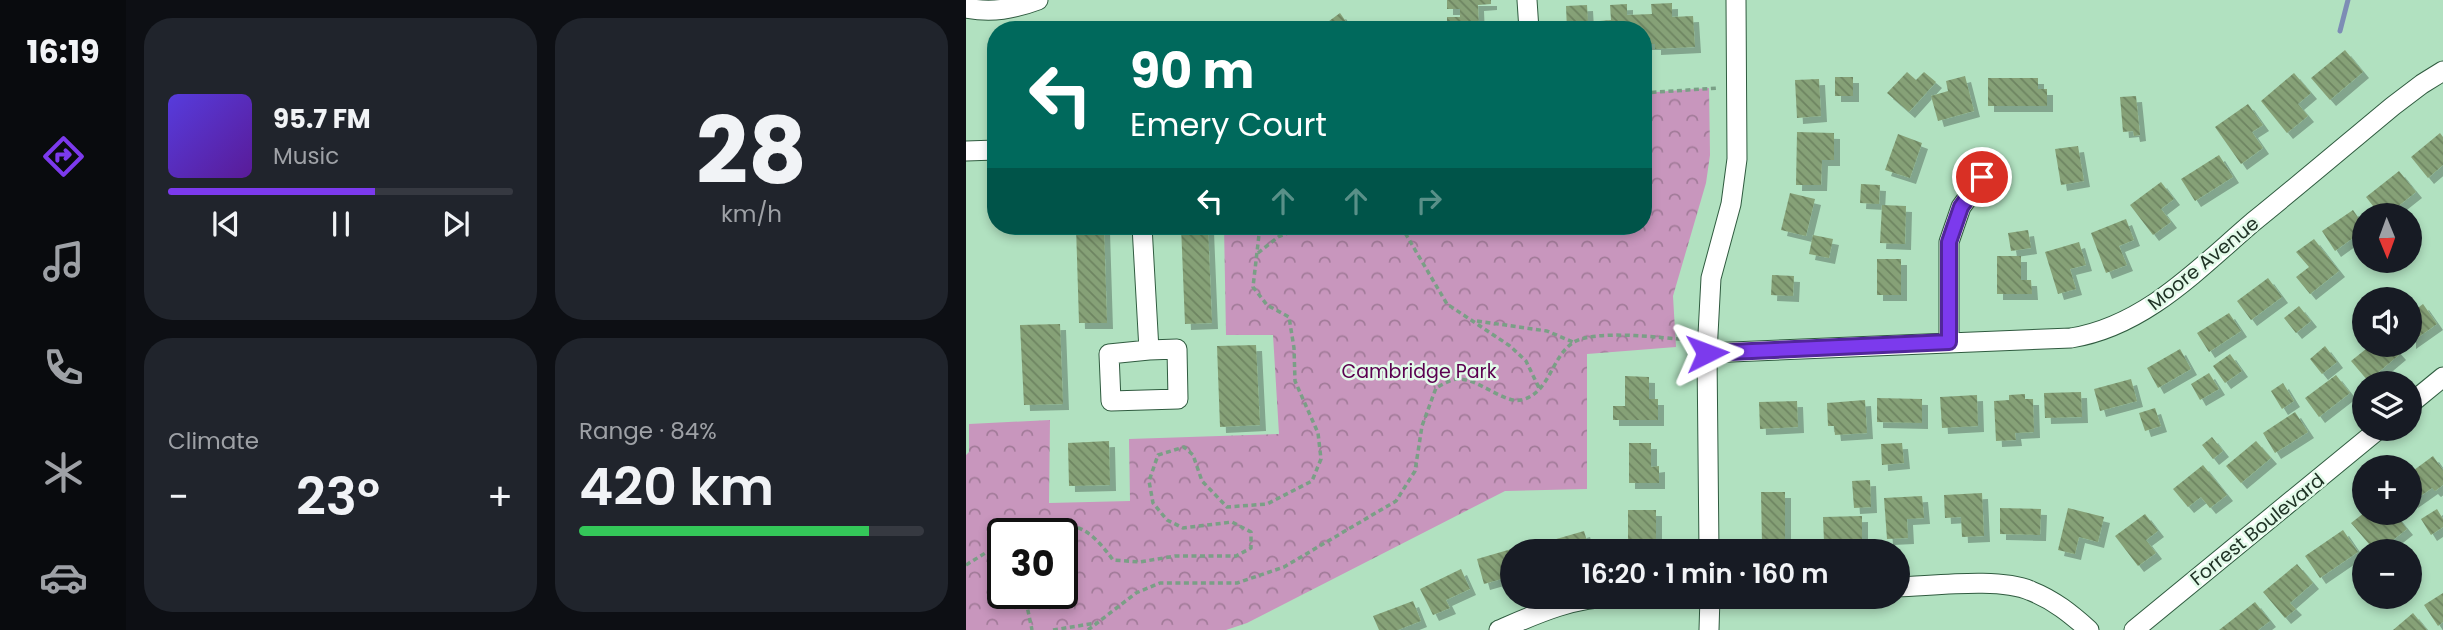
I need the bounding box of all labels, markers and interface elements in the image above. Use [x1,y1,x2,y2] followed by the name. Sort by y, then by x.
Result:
[26,29,100,74] text: 16:19
[1130,37,1254,105] text: 90 m
[1015,49,1106,140] icon: left
[696,87,807,215] text: 28
[273,101,371,137] text: 95.7 FM
[1130,102,1327,147] text: Emery Court
[39,132,88,181] icon: directions
[273,140,339,172] text: Music
[1952,147,2012,207] pin
[1963,158,2001,196] icon: arrive
[1191,182,1229,220] icon: left
[1264,182,1302,220] icon: ahead
[1337,182,1375,220] icon: ahead
[1410,182,1448,220] icon: right
[721,198,782,230] text: km/h
[2352,203,2422,273] north arrow
[2352,203,2422,609] map controls
[207,205,245,243] icon: previous
[322,205,360,243] icon: pause
[437,205,475,243] icon: next
[2142,210,2265,317] street label: Moore Avenue
[39,237,88,286] icon: music
[2352,287,2422,357] button: sound
[1670,316,1744,390] position arrow
[39,343,88,392] icon: phone
[1342,358,1497,385] park label: Cambridge Park
[2352,371,2422,441] button: layers
[579,415,717,447] text: Range · 84%
[168,425,259,457] text: Climate
[39,448,88,497] icon: climate
[579,450,774,523] text: 420 km
[2352,455,2422,525] button: +
[296,460,380,533] text: 23°
[2185,467,2330,592] street label: Forrest Boulevard
[168,470,189,523] text: −
[487,470,513,523] text: +
[987,518,1078,609] speed limit sign: 30
[2352,539,2422,609] button: −
[39,553,88,602] icon: car
[1582,556,1828,592] text: 16:20 · 1 min · 160 m

